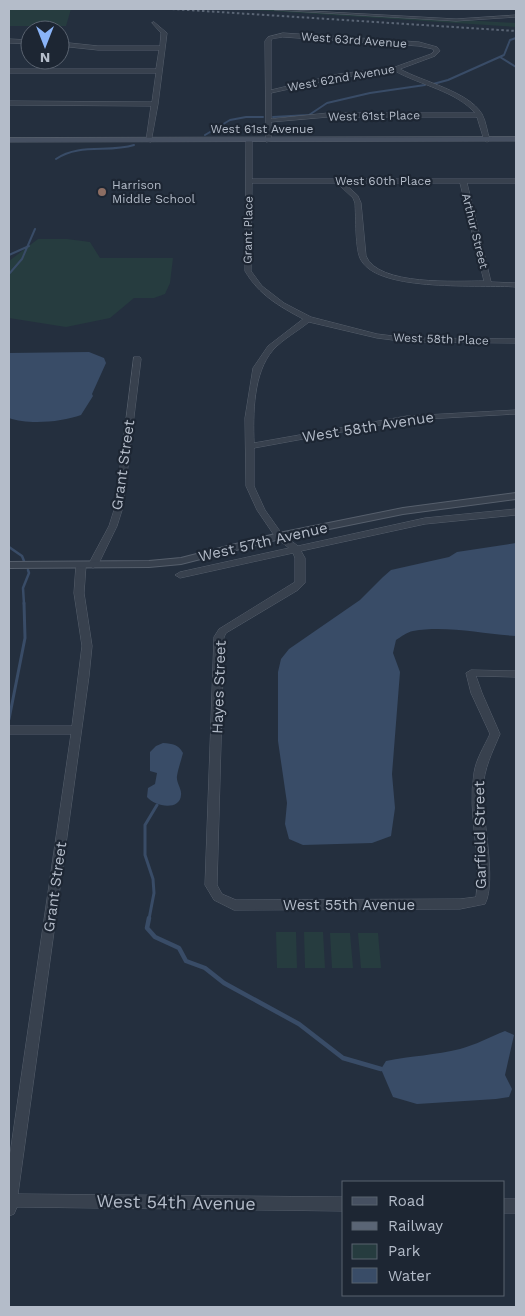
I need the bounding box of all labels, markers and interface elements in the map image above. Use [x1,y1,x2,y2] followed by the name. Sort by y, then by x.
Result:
[20,20,70,70] north arrow
[301,29,407,51] street label: West 63rd Avenue
[40,50,50,66] text: N
[286,62,396,94] street label: West 62nd Avenue
[328,108,420,124] street label: West 61st Place
[211,122,314,136] street label: West 61st Avenue
[335,174,431,188] street label: West 60th Place
[112,178,195,206] place label: Harrison Middle School
[96,186,108,198] marker: Harrison Middle School
[459,192,491,270] street label: Arthur Street
[240,196,256,264] street label: Grant Place
[393,330,489,348] street label: West 58th Place
[301,408,435,446] street label: West 58th Avenue
[108,418,138,511] street label: Grant Street
[197,518,329,566] street label: West 57th Avenue
[208,639,230,734] street label: Hayes Street
[470,780,490,889] street label: Garfield Street
[40,840,70,933] street label: Grant Street
[283,896,415,914] street label: West 55th Avenue
[342,1181,505,1296] legend
[96,1190,256,1214] street label: West 54th Avenue
[388,1192,425,1210] text: Road
[388,1217,443,1235] text: Railway
[388,1242,421,1260] text: Park
[388,1267,431,1285] text: Water

